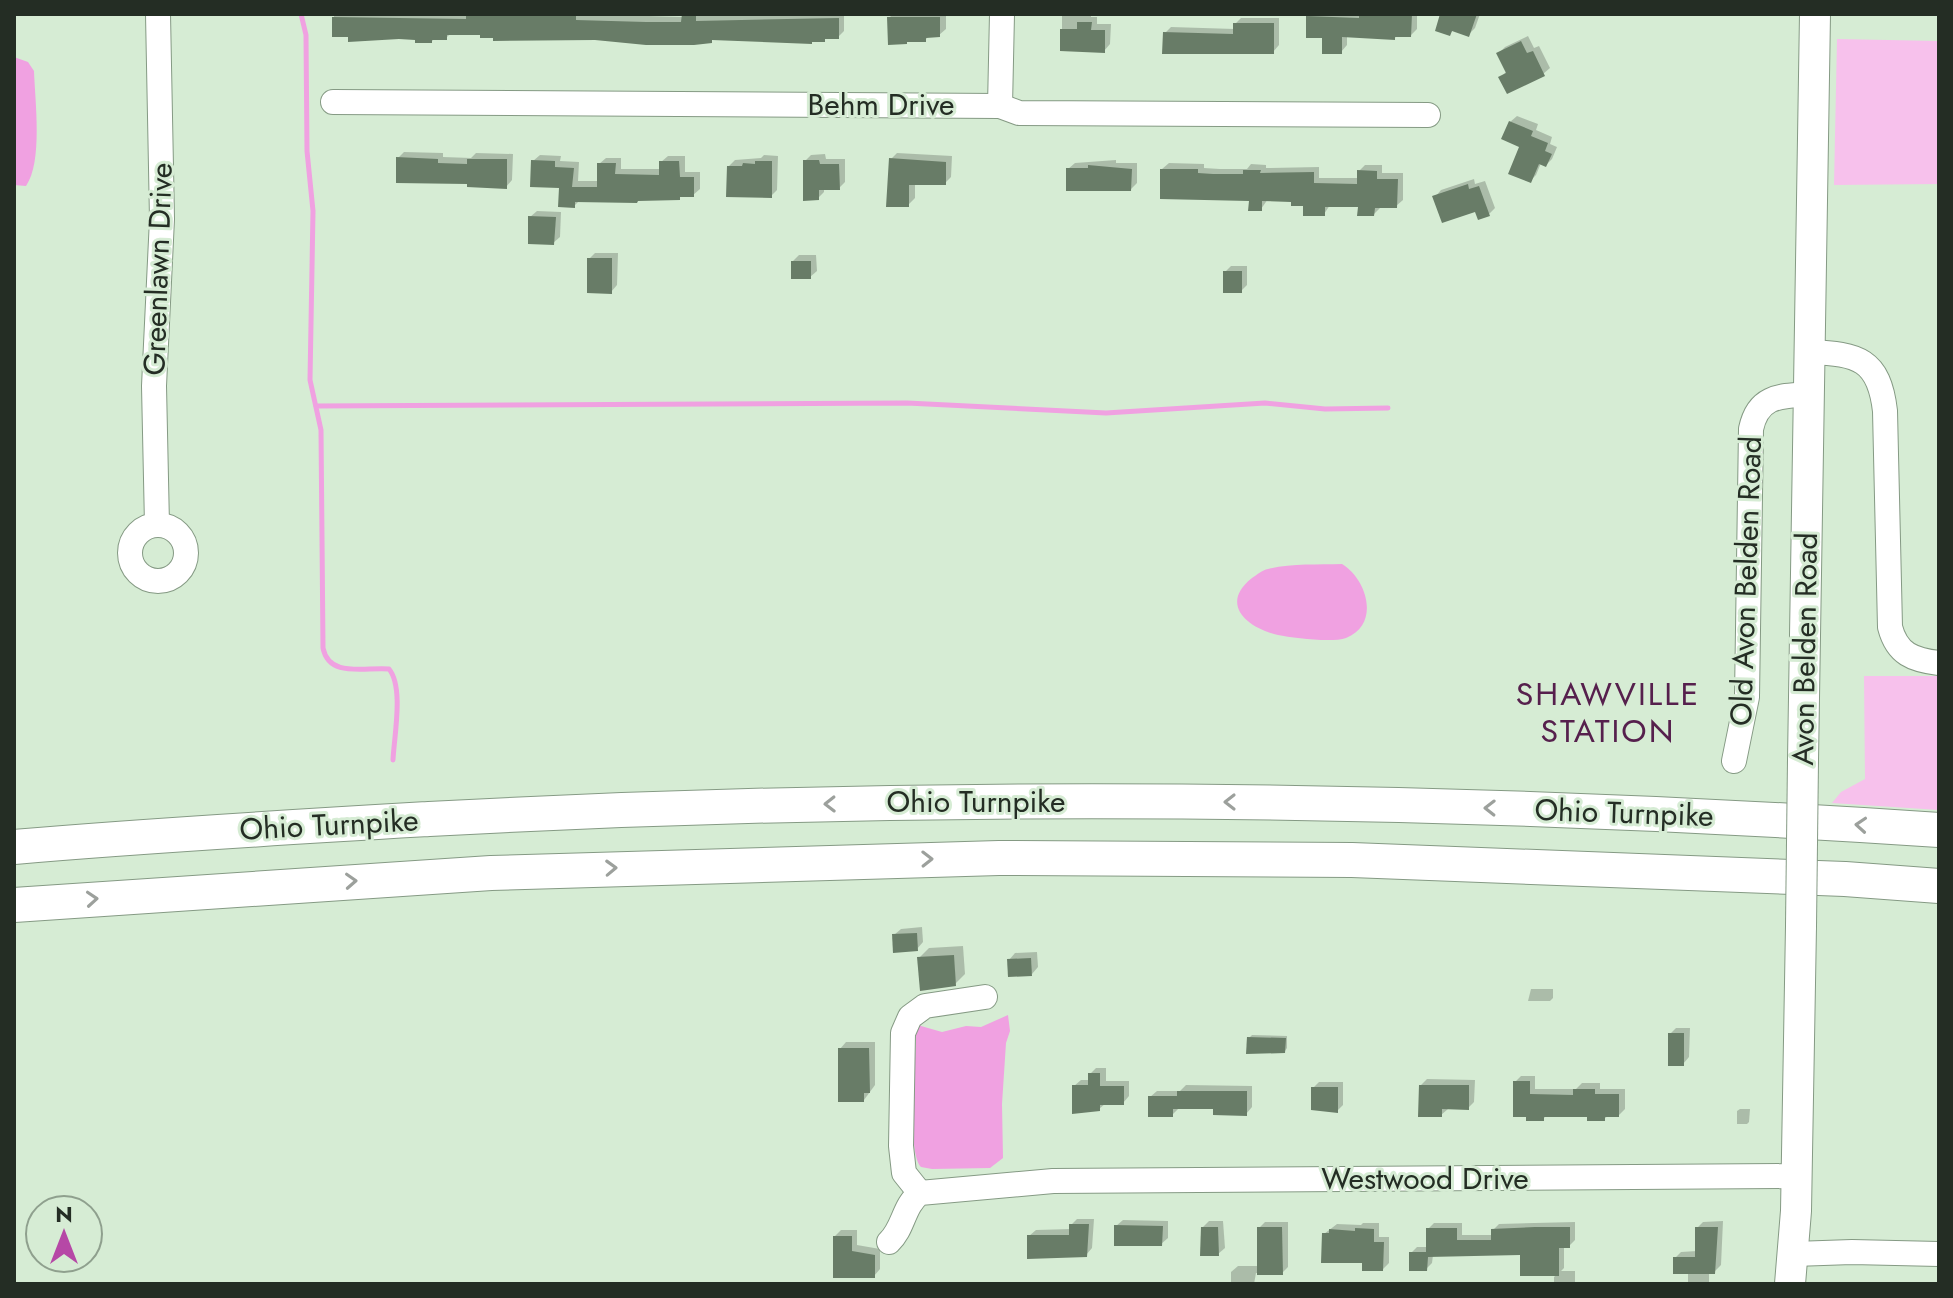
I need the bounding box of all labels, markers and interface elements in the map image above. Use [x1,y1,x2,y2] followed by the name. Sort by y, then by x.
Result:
[807,83,955,126] street label: Behm Drive
[132,162,183,376] street label: Greenlawn Drive
[1719,435,1772,727] street label: Old Avon Belden Road
[1781,532,1828,766] street label: Avon Belden Road
[1516,671,1700,754] district label: SHAWVILLE STATION
[886,780,1066,823] street label: Ohio Turnpike
[1534,788,1714,837] street label: Ohio Turnpike
[1223,794,1236,811] one-way arrow
[823,795,836,813] one-way arrow
[238,798,420,851] street label: Ohio Turnpike
[1483,800,1496,817] one-way arrow
[1854,817,1867,834] one-way arrow
[921,851,934,868] one-way arrow
[605,860,618,877] one-way arrow
[345,873,358,890] one-way arrow
[86,891,99,908] one-way arrow
[1321,1157,1529,1200] street label: Westwood Drive
[24,1194,104,1274] north arrow
[55,1198,73,1230] text: N

